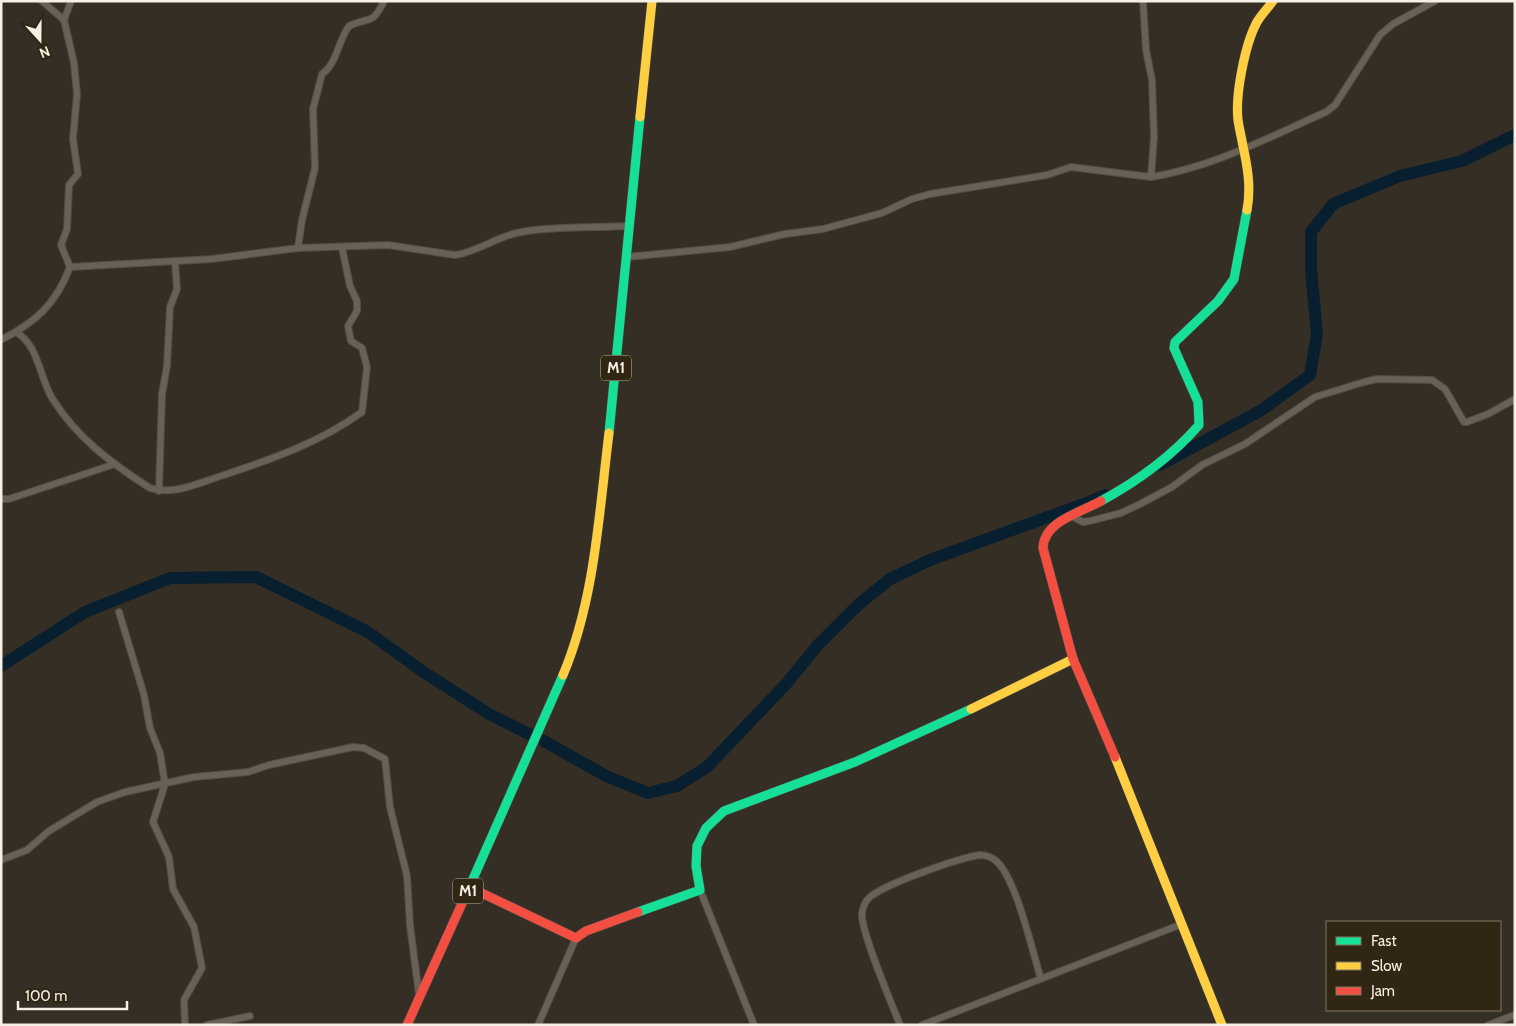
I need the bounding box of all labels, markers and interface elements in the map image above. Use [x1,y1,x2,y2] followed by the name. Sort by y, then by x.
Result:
[15,15,65,65] north arrow
[37,42,53,62] text: N
[601,356,631,380] road number: M1
[453,878,483,904] road number: M1
[1326,921,1501,1011] legend
[1371,932,1396,950] text: Fast
[1371,957,1402,975] text: Slow
[18,978,126,1010] scale bar
[1370,982,1395,1000] text: Jam
[25,987,67,1005] text: 100 m

